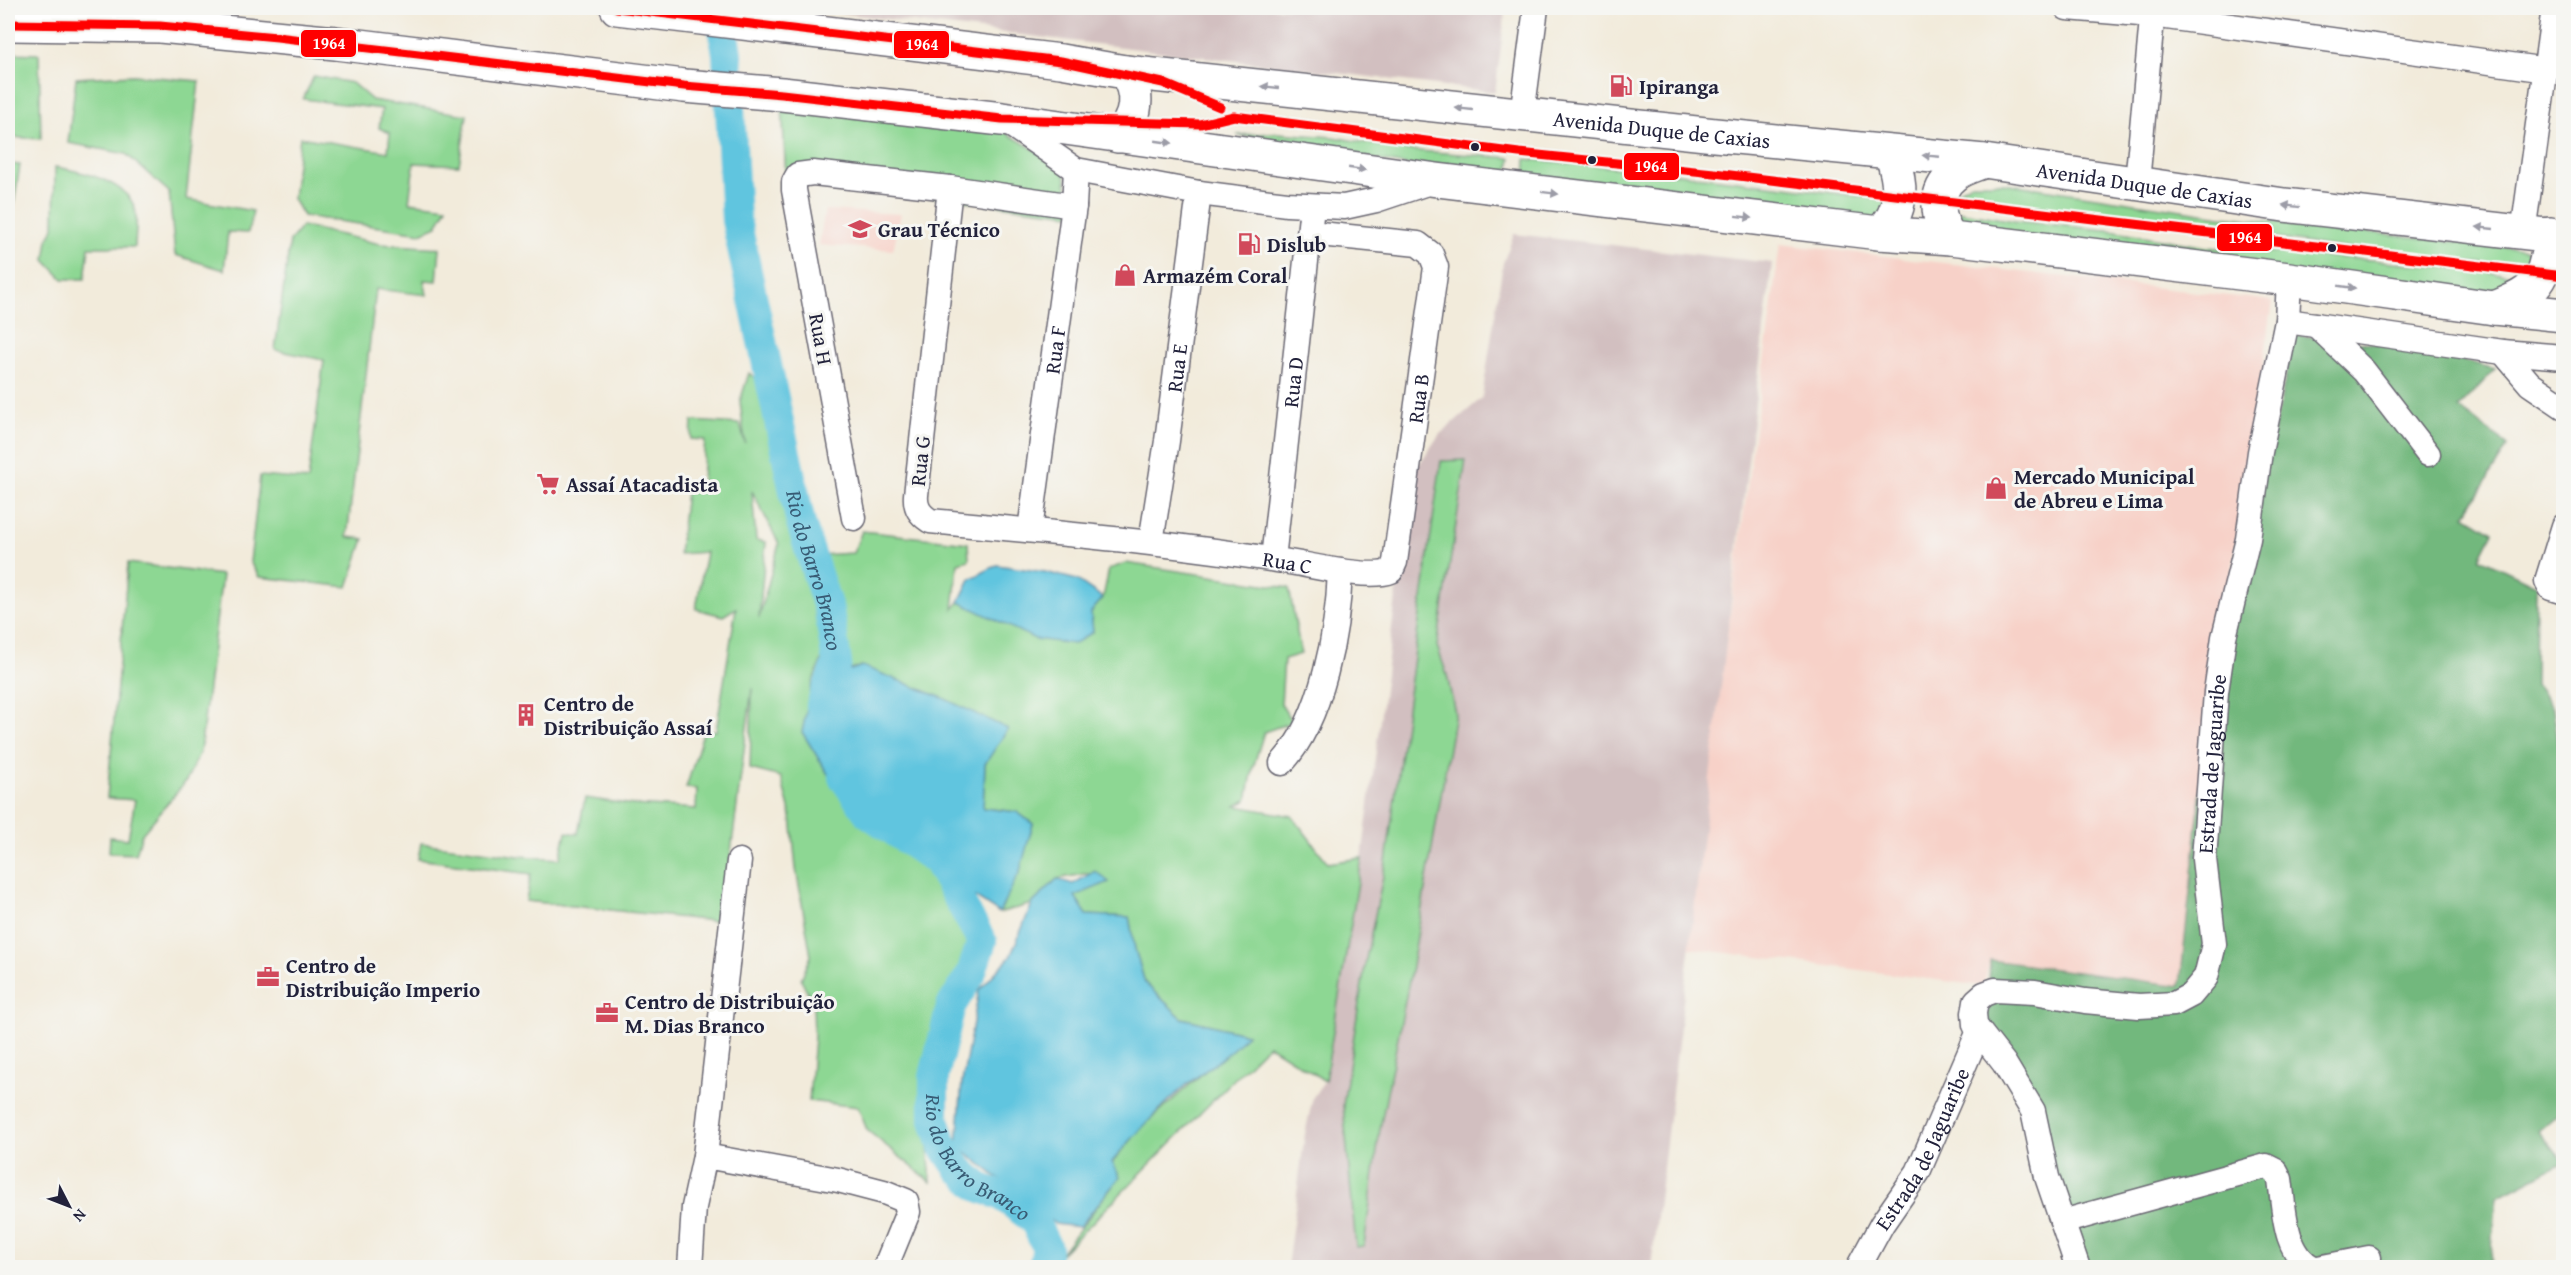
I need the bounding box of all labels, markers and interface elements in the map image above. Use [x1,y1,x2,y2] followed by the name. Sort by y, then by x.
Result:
[300,29,357,58] line badge: 1964
[893,30,950,59] line badge: 1964
[312,31,346,55] text: 1964
[905,32,939,56] text: 1964
[1639,71,1719,102] place label: Ipiranga
[1608,73,1634,99] fuel station icon: Ipiranga
[1261,83,1280,92] one-way arrow
[1552,102,1772,156] street label: Avenida Duque de Caxias
[1455,104,1474,113] one-way arrow
[1154,137,1173,146] one-way arrow
[1469,141,1481,153] unlabelled marker
[1922,151,1941,161] one-way arrow
[1623,152,1680,181] line badge: 1964
[2034,153,2255,216] street label: Avenida Duque de Caxias
[1586,154,1598,166] unlabelled marker
[1634,154,1668,178] text: 1964
[1347,164,1366,173] one-way arrow
[1541,189,1560,198] one-way arrow
[2281,201,2300,211] one-way arrow
[1734,212,1753,222] one-way arrow
[878,214,1000,245] place label: Grau Técnico
[847,216,873,242] school or university icon: Grau Técnico
[2216,223,2273,252] line badge: 1964
[2475,224,2494,233] one-way arrow
[2228,225,2262,249] text: 1964
[1267,229,1326,260] place label: Dislub
[1236,231,1262,257] fuel station icon: Dislub
[2326,242,2338,254] unlabelled marker
[1143,260,1288,291] place label: Armazém Coral
[1112,262,1138,288] shop icon: Armazém Coral
[2338,283,2357,292] one-way arrow
[801,311,841,367] street label: Rua H
[1036,324,1073,376] street label: Rua F
[1158,341,1195,394] street label: Rua E
[1274,355,1311,409] street label: Rua D
[1399,371,1437,425] street label: Rua B
[902,434,938,488] street label: Rua G
[2014,461,2195,516] place label: Mercado Municipal de Abreu e Lima
[566,469,718,500] place label: Assaí Atacadista
[535,471,561,497] supermarket icon: Assaí Atacadista
[1983,475,2009,501] shop icon: Mercado Municipal de Abreu e Lima
[778,486,851,653] water label: Rio do Barro Branco
[1261,543,1314,581] street label: Rua C
[2189,672,2234,854] street label: Estrada de Jaguaribe
[544,688,713,743] place label: Centro de Distribuição Assaí
[513,702,539,728] building icon: Centro de Distribuição Assaí
[286,950,480,1005] place label: Centro de Distribuição Imperio
[255,964,281,990] office icon: Centro de Distribuição Imperio
[625,986,835,1041] place label: Centro de Distribuição M. Dias Branco
[594,1000,620,1026] office icon: Centro de Distribuição M. Dias Branco
[1867,1062,1977,1236] street label: Estrada de Jaguaribe
[918,1093,1038,1228] water label: Rio do Barro Branco
[39,1176,99,1236] north arrow
[67,1204,93,1228] text: N

